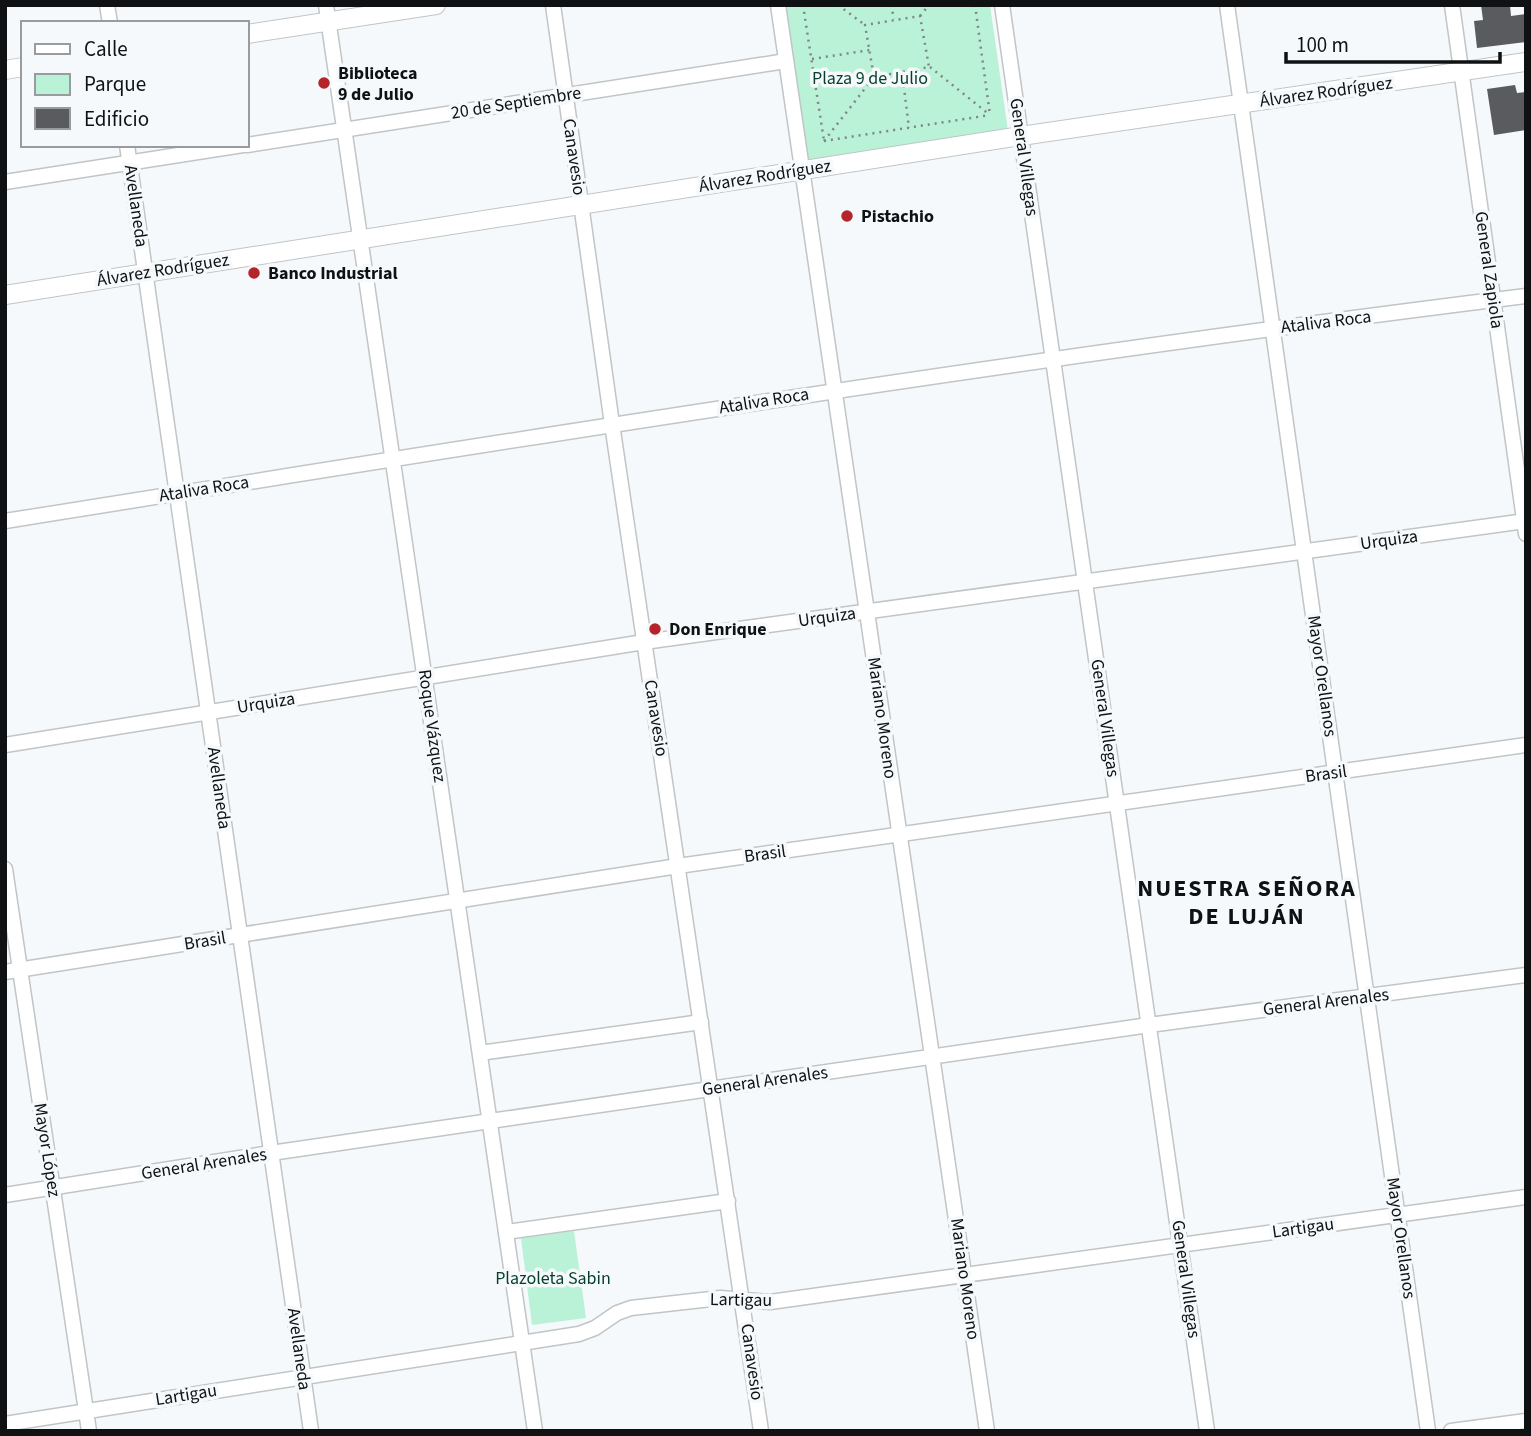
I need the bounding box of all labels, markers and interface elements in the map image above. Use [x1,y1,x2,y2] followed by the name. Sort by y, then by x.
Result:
[21,21,248,147] legend
[1286,21,1500,65] scale bar
[1296,30,1349,60] text: 100 m
[84,34,128,64] text: Calle
[338,61,417,107] place label: Biblioteca 9 de Julio
[812,66,928,91] park label: Plaza 9 de Julio
[84,69,146,99] text: Parque
[1258,70,1394,114] street label: Álvarez Rodríguez
[316,75,332,91] marker: Biblioteca 9 de Julio
[449,80,583,126] street label: 20 de Septiembre
[1003,96,1045,218] street label: General Villegas
[84,104,149,134] text: Edificio
[556,117,592,197] street label: Canavesio
[697,153,833,199] street label: Álvarez Rodríguez
[118,163,154,249] street label: Avellaneda
[861,204,934,229] place label: Pistachio
[839,208,855,224] marker: Pistachio
[1468,210,1510,330] street label: General Zapiola
[95,247,231,293] street label: Álvarez Rodríguez
[268,261,398,286] place label: Banco Industrial
[246,265,262,281] marker: Banco Industrial
[1279,304,1373,340] street label: Ataliva Roca
[717,382,811,420] street label: Ataliva Roca
[157,470,251,508] street label: Ataliva Roca
[1358,524,1420,556] street label: Urquiza
[796,601,858,633] street label: Urquiza
[1301,614,1343,738] street label: Mayor Orellanos
[669,617,766,642] place label: Don Enrique
[647,621,663,637] marker: Don Enrique
[861,656,903,780] street label: Mariano Moreno
[1084,657,1126,779] street label: General Villegas
[412,668,452,784] street label: Roque Vázquez
[638,678,674,758] street label: Canavesio
[235,686,297,720] street label: Urquiza
[201,745,237,831] street label: Avellaneda
[1303,759,1349,789] street label: Brasil
[742,839,788,869] street label: Brasil
[1137,871,1357,934] district label: NUESTRA SEÑORA DE LUJÁN
[182,925,228,957] street label: Brasil
[1262,982,1390,1022] street label: General Arenales
[701,1060,829,1102] street label: General Arenales
[27,1101,67,1199] street label: Mayor López
[140,1142,268,1186] street label: General Arenales
[1380,1176,1422,1300] street label: Mayor Orellanos
[1270,1211,1336,1245] street label: Lartigau
[944,1217,986,1341] street label: Mariano Moreno
[1165,1218,1207,1340] street label: General Villegas
[495,1266,611,1291] park label: Plazoleta Sabin
[710,1287,772,1313] street label: Lartigau
[281,1306,317,1392] street label: Avellaneda
[734,1322,770,1402] street label: Canavesio
[153,1378,219,1412] street label: Lartigau

